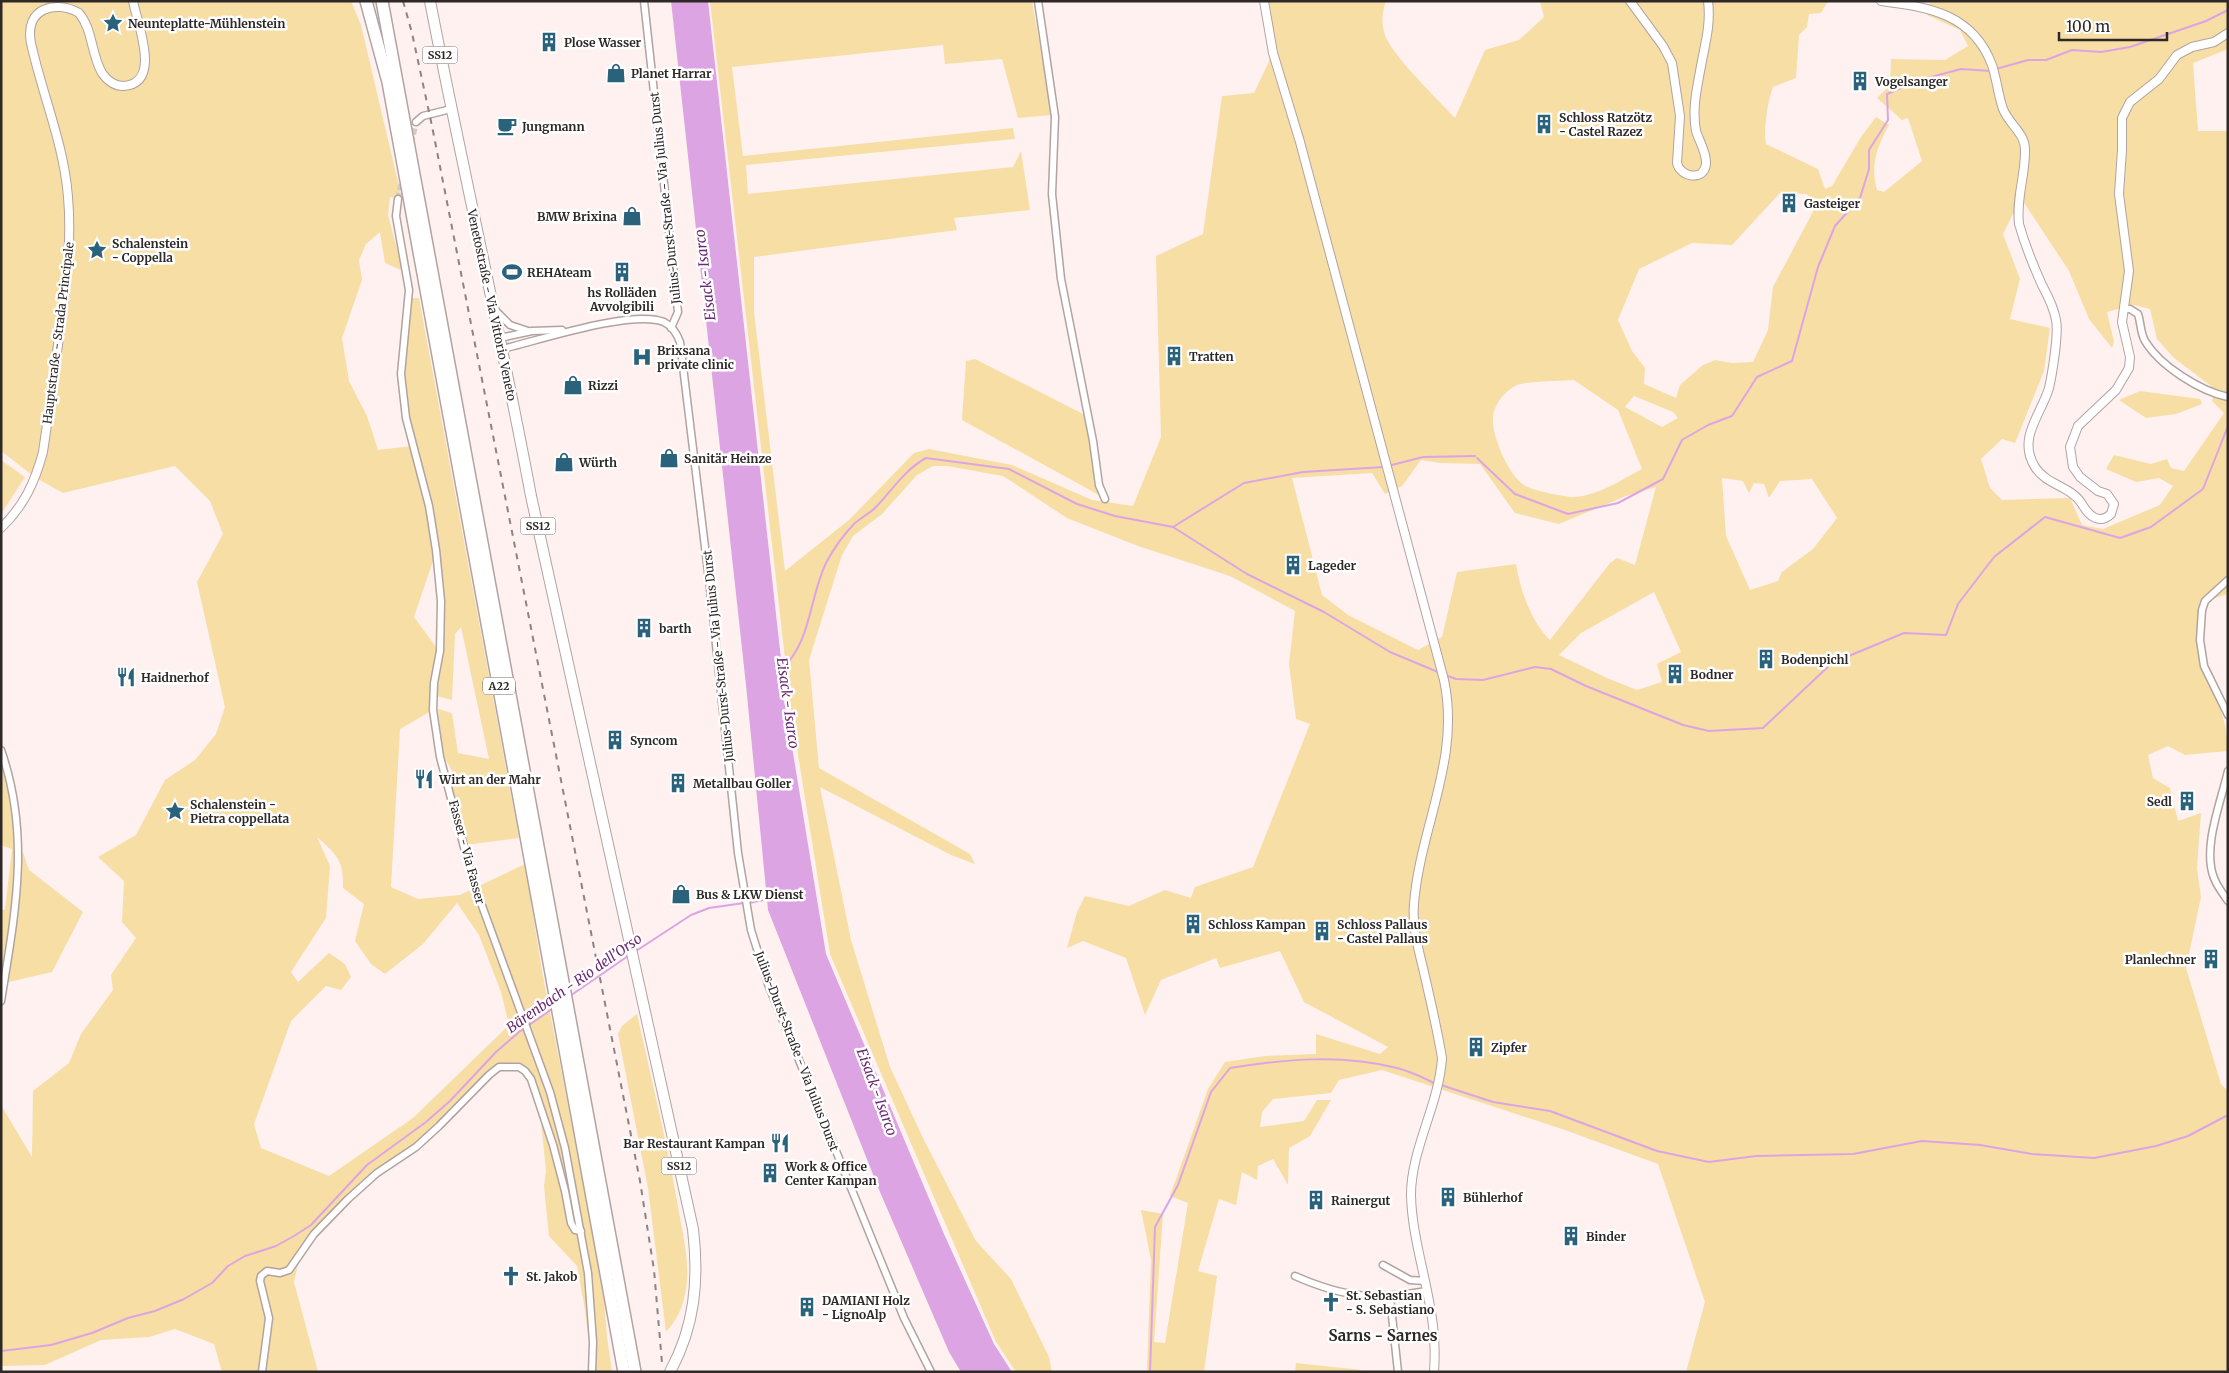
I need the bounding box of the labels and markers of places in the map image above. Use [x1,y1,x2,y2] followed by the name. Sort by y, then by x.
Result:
[102,12,124,34] place icon: Neunteplatte-Mühlenstein
[128,16,285,31] place label: Neunteplatte-Mühlenstein
[538,31,560,53] building icon: Plose Wasser
[564,35,642,50] place label: Plose Wasser
[605,62,627,84] shop icon: Planet Harrar
[631,66,712,81] place label: Planet Harrar
[1849,70,1871,92] building icon: Vogelsanger
[1874,74,1948,89] place label: Vogelsanger
[1559,110,1652,139] place label: Schloss Ratzötz - Castel Razez
[1533,113,1555,135] building icon: Schloss Ratzötz - Castel Razez
[496,115,518,137] cafe icon: Jungmann
[521,119,585,134] place label: Jungmann
[1778,192,1800,214] building icon: Gasteiger
[1804,196,1860,211] place label: Gasteiger
[621,205,643,227] shop icon: BMW Brixina
[537,209,617,224] place label: BMW Brixina
[112,236,188,265] place label: Schalenstein - Coppella
[86,239,108,261] place icon: Schalenstein - Coppella
[501,261,523,283] sports icon: REHAteam
[611,261,633,283] building icon: hs Rolläden Avvolgibili
[527,265,592,280] place label: REHAteam
[587,285,657,314] place label: hs Rolläden Avvolgibili
[657,343,734,372] place label: Brixsana private clinic
[1163,345,1185,367] building icon: Tratten
[631,346,653,368] hospital icon: Brixsana private clinic
[1189,349,1234,364] place label: Tratten
[562,374,584,396] shop icon: Rizzi
[588,378,618,393] place label: Rizzi
[658,447,680,469] shop icon: Sanitär Heinze
[553,451,575,473] shop icon: Würth
[684,451,772,466] place label: Sanitär Heinze
[578,455,617,470] place label: Würth
[1282,554,1304,576] building icon: Lageder
[1308,558,1357,573] place label: Lageder
[633,617,655,639] building icon: barth
[659,621,692,636] place label: barth
[1755,648,1777,670] building icon: Bodenpichl
[1781,652,1849,667] place label: Bodenpichl
[1664,663,1686,685] building icon: Bodner
[115,666,137,688] restaurant icon: Haidnerhof
[1690,667,1734,682] place label: Bodner
[141,670,210,685] place label: Haidnerhof
[604,729,626,751] building icon: Syncom
[630,733,678,748] place label: Syncom
[413,768,435,790] restaurant icon: Wirt an der Mahr
[438,772,541,787] place label: Wirt an der Mahr
[667,772,689,794] building icon: Metallbau Goller
[693,776,792,791] place label: Metallbau Goller
[2176,790,2198,812] building icon: Sedl
[2147,794,2172,809] place label: Sedl
[190,797,290,826] place label: Schalenstein - Pietra coppellata
[164,800,186,822] place icon: Schalenstein - Pietra coppellata
[670,883,692,905] shop icon: Bus & LKW Dienst
[696,887,804,902] place label: Bus & LKW Dienst
[1182,913,1204,935] building icon: Schloss Kampan
[1208,917,1306,932] place label: Schloss Kampan
[1337,917,1428,946] place label: Schloss Pallaus - Castel Pallaus
[1311,920,1333,942] building icon: Schloss Pallaus - Castel Pallaus
[2200,948,2222,970] building icon: Planlechner
[2125,952,2196,967] place label: Planlechner
[1465,1036,1487,1058] building icon: Zipfer
[1491,1040,1527,1055] place label: Zipfer
[769,1132,791,1154] restaurant icon: Bar Restaurant Kampan
[623,1136,765,1151] place label: Bar Restaurant Kampan
[784,1159,877,1188] place label: Work & Office Center Kampan
[759,1162,781,1184] building icon: Work & Office Center Kampan
[1437,1186,1459,1208] building icon: Bühlerhof
[1305,1189,1327,1211] building icon: Rainergut
[1463,1190,1524,1205] place label: Bühlerhof
[1331,1193,1391,1208] place label: Rainergut
[1560,1225,1582,1247] building icon: Binder
[1586,1229,1626,1244] place label: Binder
[500,1265,522,1287] church icon: St. Jakob
[526,1269,577,1284] place label: St. Jakob
[1346,1288,1434,1317] place label: St. Sebastian - S. Sebastiano
[1320,1291,1342,1313] church icon: St. Sebastian - S. Sebastiano
[822,1293,910,1322] place label: DAMIANI Holz - LignoAlp
[796,1296,818,1318] building icon: DAMIANI Holz - LignoAlp

